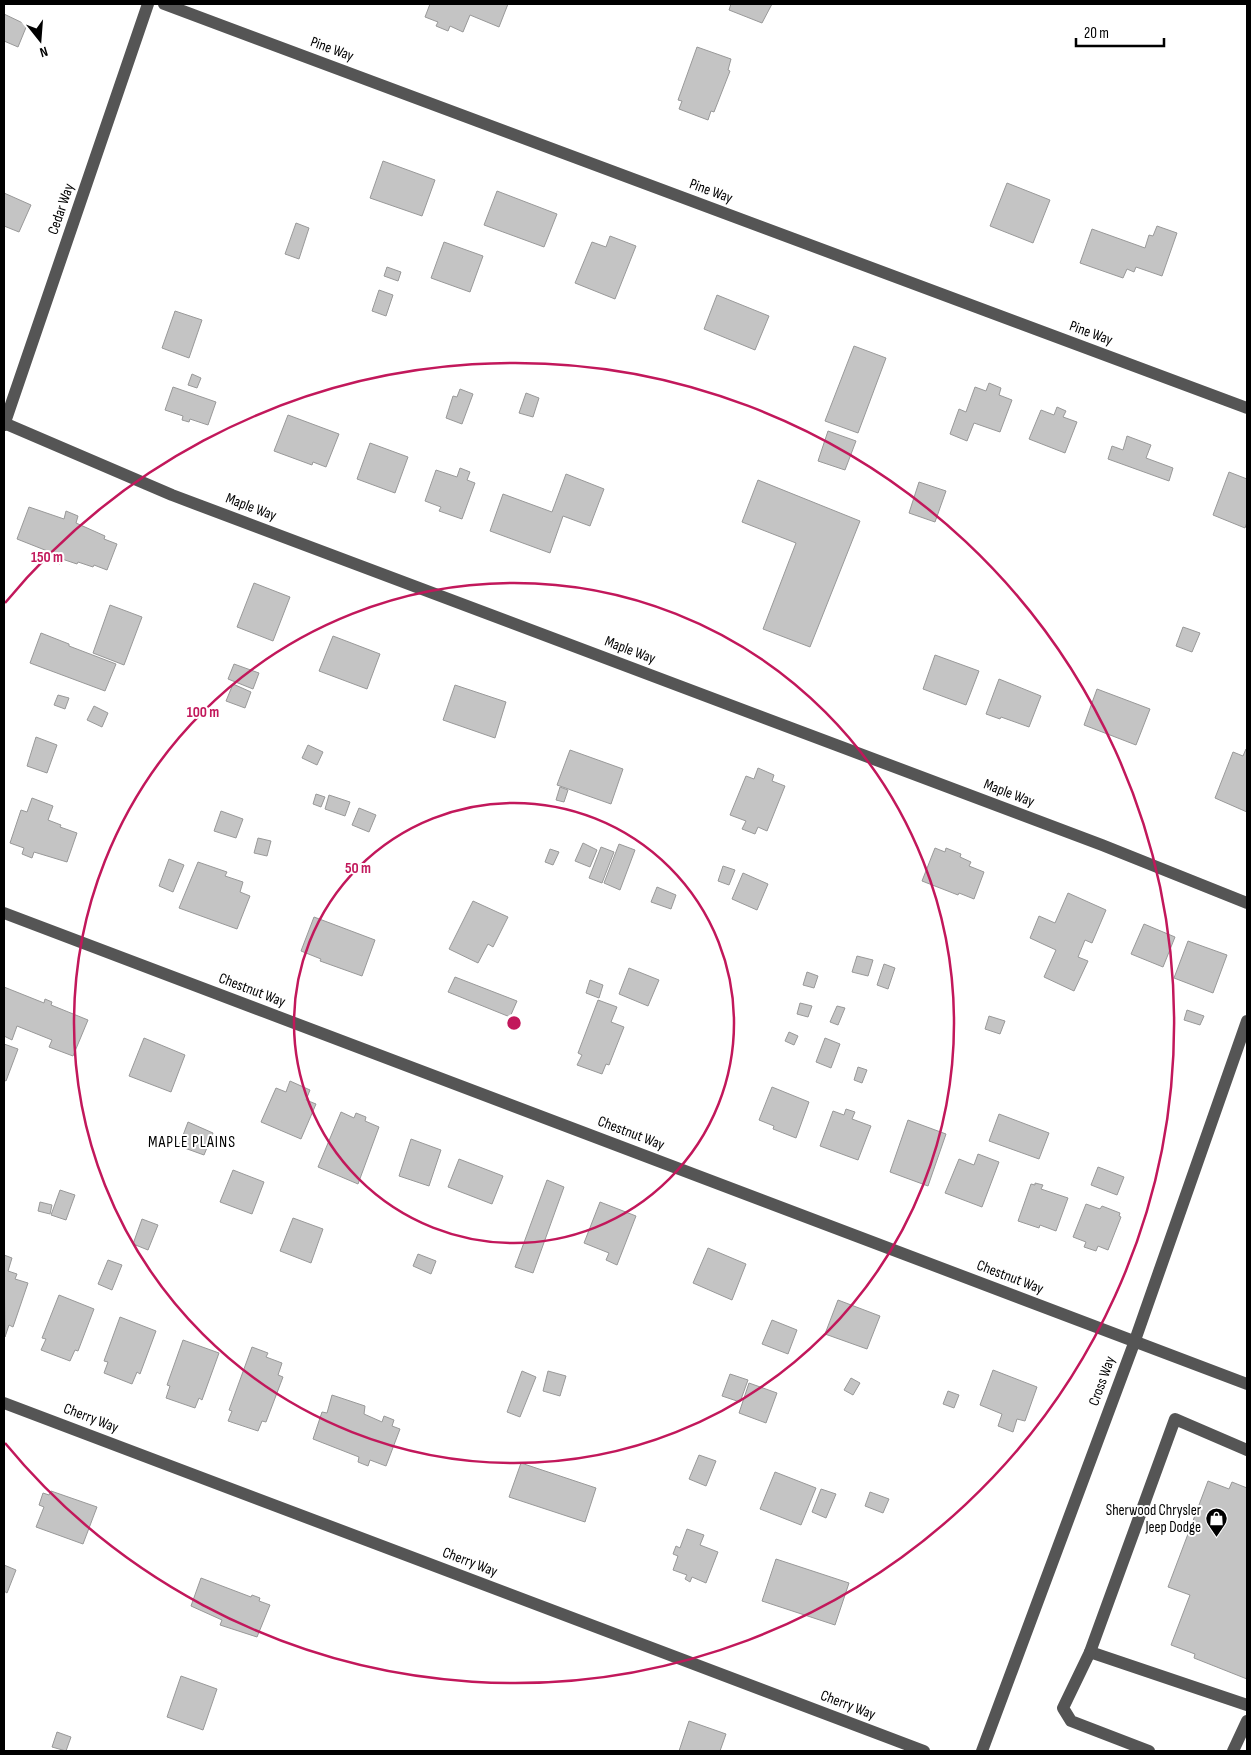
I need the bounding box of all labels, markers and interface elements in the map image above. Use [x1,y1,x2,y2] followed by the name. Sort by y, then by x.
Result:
[15,15,65,65] north arrow
[1076,15,1164,47] scale bar
[1084,24,1109,43] text: 20 m
[308,32,356,66] street label: Pine Way
[38,43,50,61] text: N
[687,174,735,208] street label: Pine Way
[43,181,79,237] street label: Cedar Way
[1067,316,1115,350] street label: Pine Way
[223,489,279,525] street label: Maple Way
[31,548,63,567] text: 150 m
[602,632,658,668] street label: Maple Way
[187,703,219,722] text: 100 m
[981,775,1037,811] street label: Maple Way
[345,859,371,878] text: 50 m
[216,969,288,1012] street label: Chestnut Way
[505,1014,523,1032] centre of rings
[595,1112,667,1155] street label: Chestnut Way
[148,1133,236,1152] district label: MAPLE PLAINS
[974,1256,1046,1299] street label: Chestnut Way
[1084,1353,1120,1408] street label: Cross Way
[61,1399,121,1437] street label: Cherry Way
[1106,1501,1202,1537] place label: Sherwood Chrysler Jeep Dodge
[1205,1507,1229,1538] shop icon: Sherwood Chrysler Jeep Dodge
[440,1543,500,1581] street label: Cherry Way
[818,1686,878,1724] street label: Cherry Way

